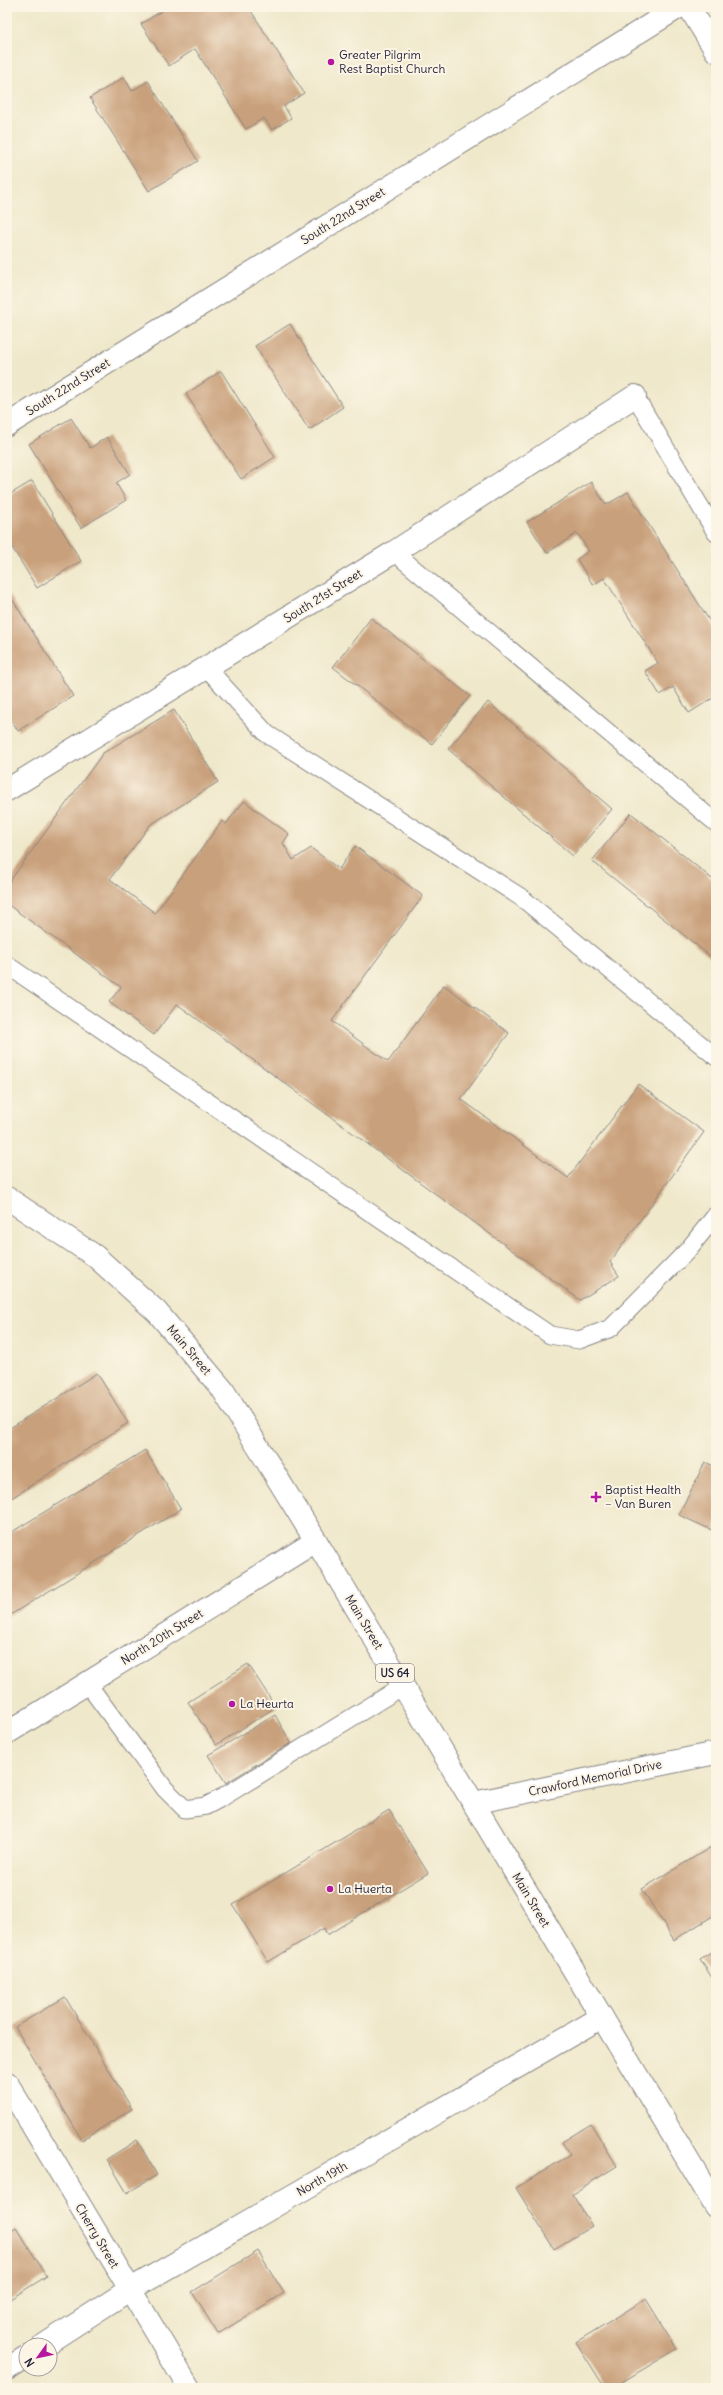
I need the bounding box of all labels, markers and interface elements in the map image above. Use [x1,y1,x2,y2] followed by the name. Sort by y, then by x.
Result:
[339,47,445,76] place label: Greater Pilgrim Rest Baptist Church
[326,57,336,67] marker: Greater Pilgrim Rest Baptist Church
[298,184,388,247] street label: South 22nd Street
[23,355,113,418] street label: South 22nd Street
[281,565,365,626] street label: South 21st Street
[164,1321,215,1378] street label: Main Street
[605,1482,681,1511] place label: Baptist Health – Van Buren
[590,1491,602,1503] marker: Baptist Health – Van Buren
[342,1592,387,1652] street label: Main Street
[118,1605,206,1668] street label: North 20th Street
[376,1664,414,1682] road number: US 64
[240,1696,294,1711] place label: La Heurta
[227,1699,237,1709] marker: La Heurta
[527,1756,663,1799] street label: Crawford Memorial Drive
[509,1870,554,1930] street label: Main Street
[338,1881,392,1896] place label: La Huerta
[325,1884,335,1894] marker: La Huerta
[294,2158,350,2199] street label: North 19th
[72,2201,123,2271] street label: Cherry Street
[18,2337,58,2377] north arrow
[22,2355,38,2369] text: N

